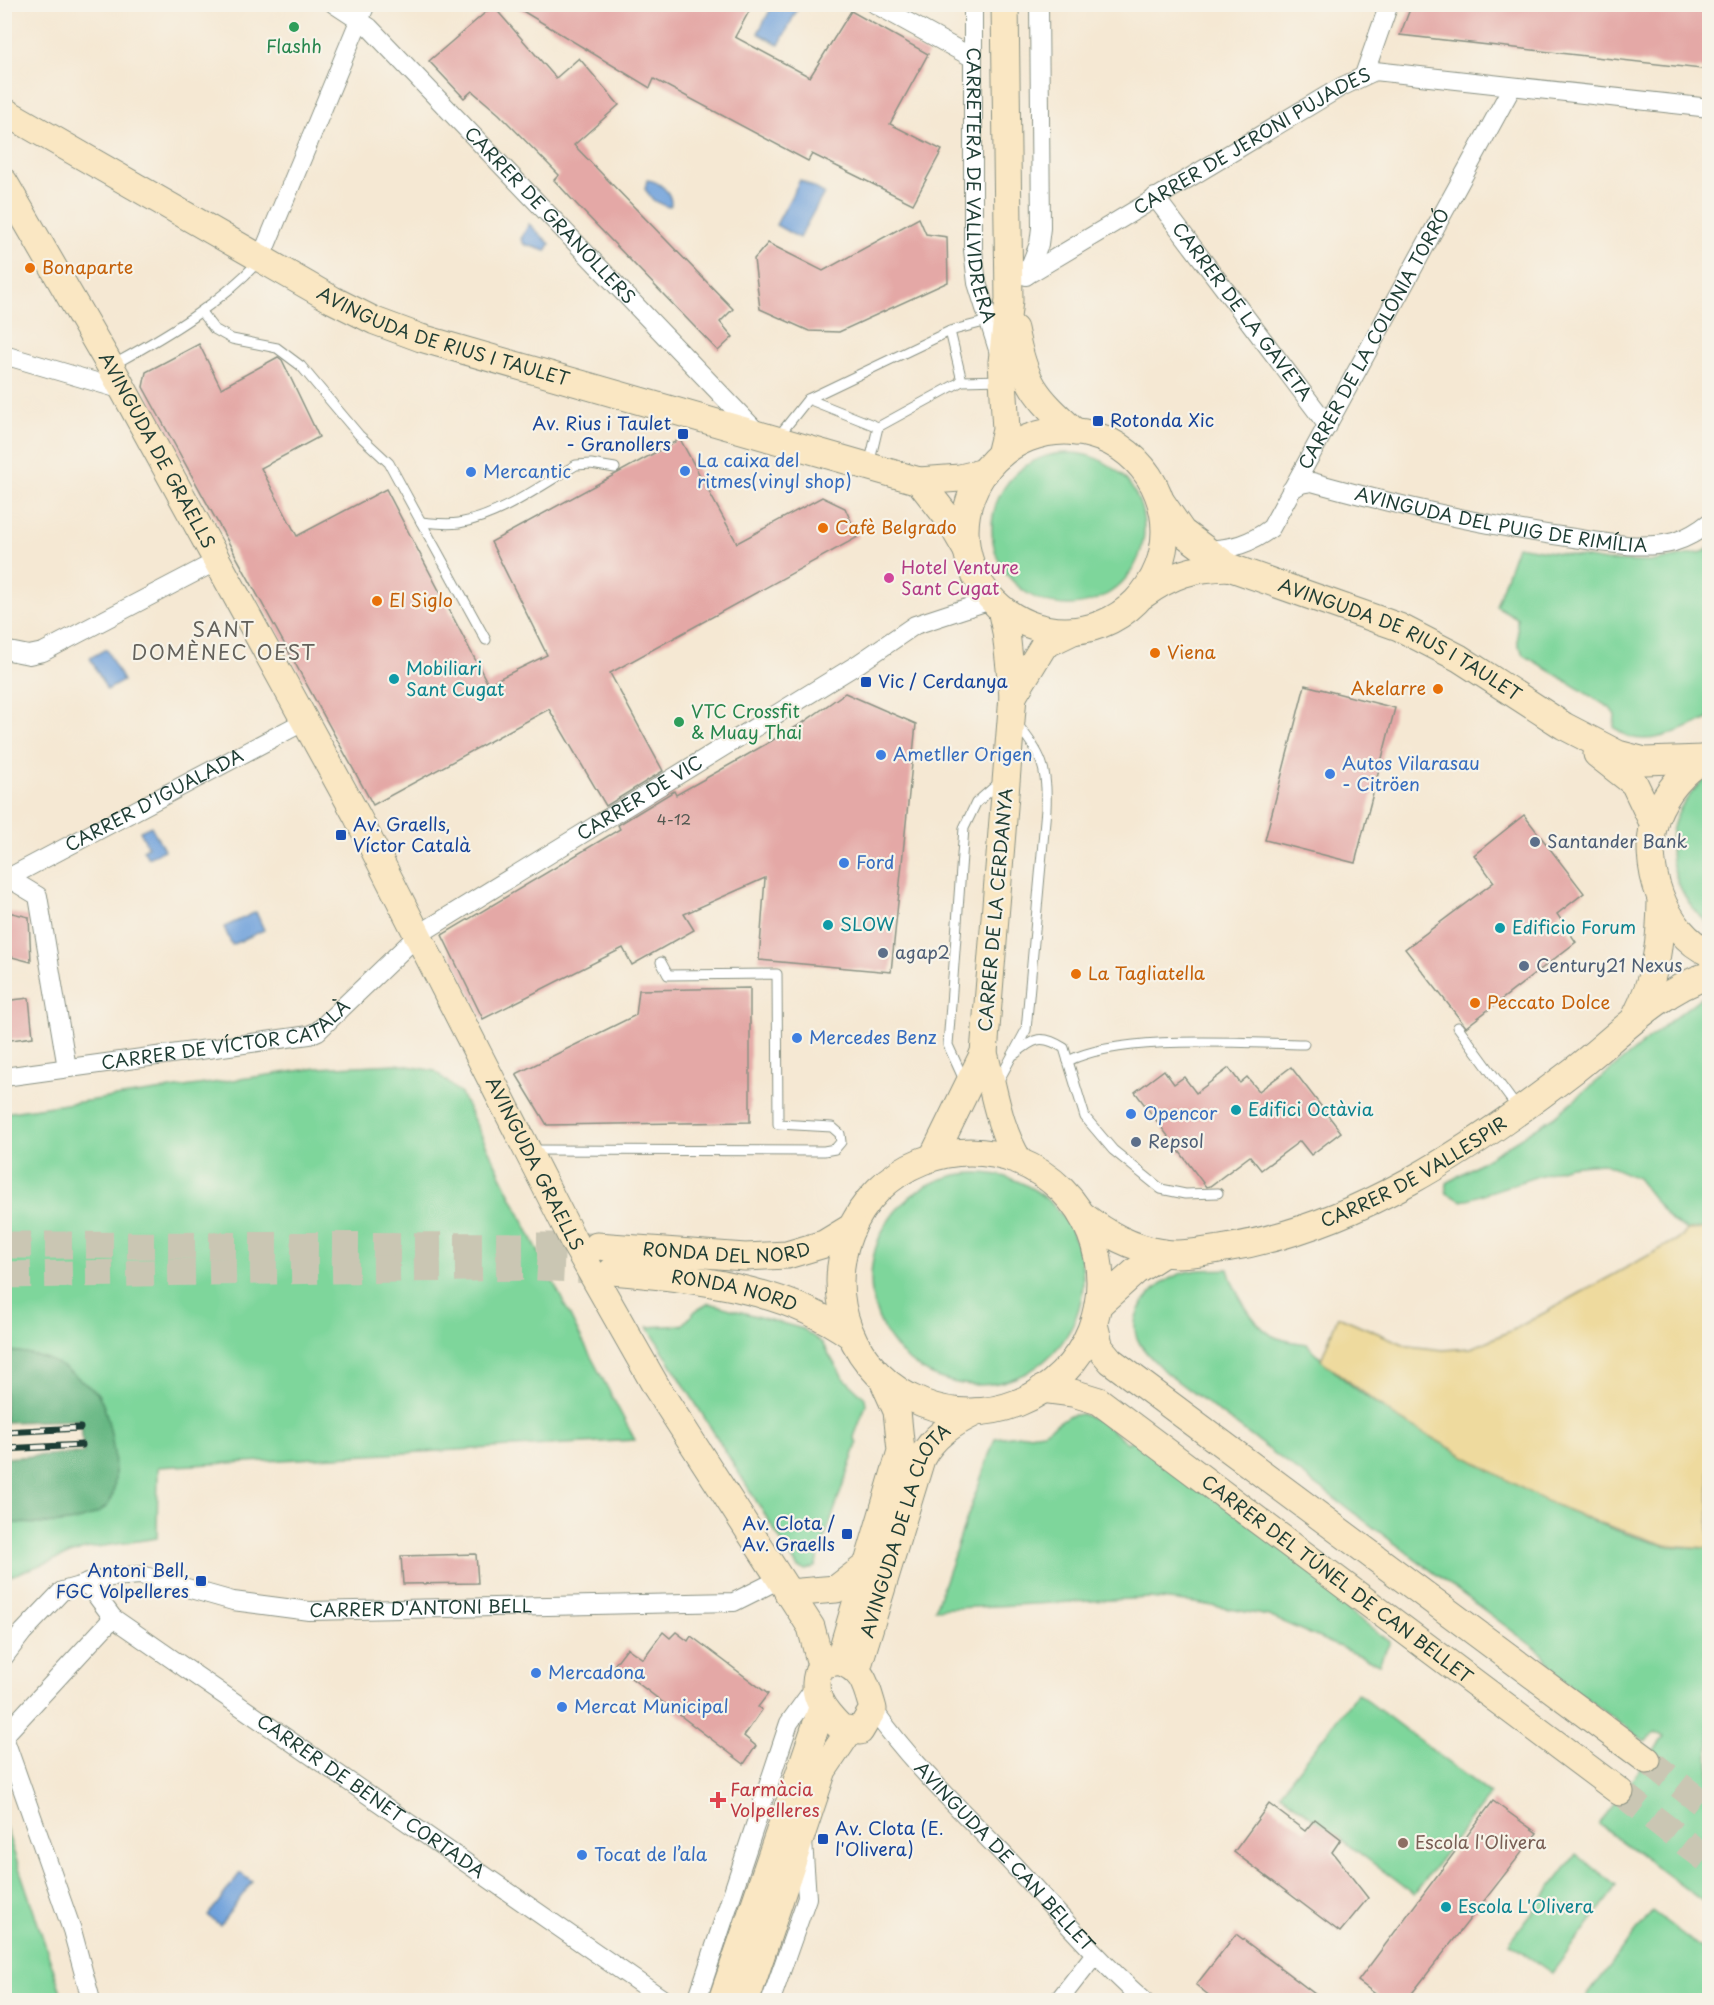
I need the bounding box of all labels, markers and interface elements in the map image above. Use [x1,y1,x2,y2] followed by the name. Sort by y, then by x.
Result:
[287,20,301,34] marker: Flashh
[266,32,322,59] place label: Flashh
[961,47,1004,326] street label: CARRETERA DE VALLVIDRERA
[1128,60,1375,220] street label: CARRER DE JERONI PUJADES
[459,120,642,309] street label: CARRER DE GRANOLLERS
[1290,203,1455,474] street label: CARRER DE LA COLÒNIA TORRÓ
[1167,216,1319,406] street label: CARRER DE LA GAVETA
[42,253,133,280] place label: Bonaparte
[23,261,37,275] marker: Bonaparte
[313,279,574,392] street label: AVINGUDA DE RIUS I TAULET
[93,346,223,553] street label: AVINGUDA DE GRAELLS
[1110,406,1214,433] place label: Rotonda Xic
[532,409,671,457] place label: Av. Rius i Taulet - Granollers
[1091,414,1105,428] marker: Rotonda Xic
[676,427,690,441] marker: Av. Rius i Taulet - Granollers
[697,446,852,494] place label: La caixa del ritmes(vinyl shop)
[483,457,571,484] place label: Mercantic
[678,464,692,478] marker: La caixa del ritmes(vinyl shop)
[464,465,478,479] marker: Mercantic
[1352,479,1647,558] street label: AVINGUDA DEL PUIG DE RIMÍLIA
[835,513,957,540] place label: Cafè Belgrado
[816,521,830,535] marker: Cafè Belgrado
[901,553,1019,601] place label: Hotel Venture Sant Cugat
[1275,570,1528,707] street label: AVINGUDA DE RIUS I TAULET
[882,571,896,585] marker: Hotel Venture Sant Cugat
[389,586,453,613] place label: El Siglo
[370,594,384,608] marker: El Siglo
[132,614,316,667] district label: SANT DOMÈNEC OEST
[1167,638,1216,665] place label: Viena
[1148,646,1162,660] marker: Viena
[406,654,504,702] place label: Mobiliari Sant Cugat
[878,667,1009,694] place label: Vic / Cerdanya
[387,672,401,686] marker: Mobiliari Sant Cugat
[1351,674,1426,701] place label: Akelarre
[859,675,873,689] marker: Vic / Cerdanya
[1431,682,1445,696] marker: Akelarre
[691,697,802,745] place label: VTC Crossfit & Muay Thai
[672,715,686,729] marker: VTC Crossfit & Muay Thai
[893,740,1033,767] place label: Ametller Origen
[60,741,248,858] street label: CARRER D'IGUALADA
[571,748,707,846] street label: CARRER DE VIC
[874,748,888,762] marker: Ametller Origen
[1342,749,1480,797] place label: Autos Vilarasau - Citröen
[1323,767,1337,781] marker: Autos Vilarasau - Citröen
[970,787,1019,1033] street label: CARRER DE LA CERDANYA
[657,807,691,830] house number: 4-12
[353,810,471,858] place label: Av. Graells, Víctor Català
[1547,827,1688,854] place label: Santander Bank
[334,828,348,842] marker: Av. Graells, Víctor Català
[1528,835,1542,849] marker: Santander Bank
[856,848,895,875] place label: Ford
[837,856,851,870] marker: Ford
[840,910,895,937] place label: SLOW
[1512,913,1636,940] place label: Edificio Forum
[821,918,835,932] marker: SLOW
[1493,921,1507,935] marker: Edificio Forum
[895,938,950,965] place label: agap2
[876,946,890,960] marker: agap2
[1536,951,1682,978] place label: Century21 Nexus
[1088,959,1206,986] place label: La Tagliatella
[1517,959,1531,973] marker: Century21 Nexus
[1069,967,1083,981] marker: La Tagliatella
[1487,988,1611,1015] place label: Peccato Dolce
[99,993,355,1075] street label: CARRER DE VÍCTOR CATALÀ
[1468,996,1482,1010] marker: Peccato Dolce
[809,1023,937,1050] place label: Mercedes Benz
[790,1031,804,1045] marker: Mercedes Benz
[480,1072,591,1255] street label: AVINGUDA GRAELLS
[1248,1095,1374,1122] place label: Edifici Octàvia
[1143,1099,1218,1126] place label: Opencor
[1229,1103,1243,1117] marker: Edifici Octàvia
[1124,1107,1138,1121] marker: Opencor
[1316,1109,1512,1233] street label: CARRER DE VALLESPIR
[1148,1127,1204,1154] place label: Repsol
[1129,1135,1143,1149] marker: Repsol
[642,1234,813,1269] street label: RONDA DEL NORD
[670,1262,802,1317] street label: RONDA NORD
[852,1417,956,1641] street label: AVINGUDA DE LA CLOTA
[1196,1468,1480,1690] street label: CARRER DEL TÚNEL DE CAN BELLET
[742,1509,836,1557] place label: Av. Clota / Av. Graells
[840,1527,854,1541] marker: Av. Clota / Av. Graells
[55,1556,189,1604] place label: Antoni Bell, FGC Volpelleres
[194,1574,208,1588] marker: Antoni Bell, FGC Volpelleres
[309,1591,532,1623] street label: CARRER D'ANTONI BELL
[548,1658,646,1685] place label: Mercadona
[529,1666,543,1680] marker: Mercadona
[574,1692,729,1719] place label: Mercat Municipal
[555,1700,569,1714] marker: Mercat Municipal
[252,1707,491,1884] street label: CARRER DE BENET CORTADA
[909,1755,1102,1958] street label: AVINGUDA DE CAN BELLET
[730,1775,820,1823] place label: Farmàcia Volpelleres
[711,1793,725,1807] marker: Farmàcia Volpelleres
[835,1814,944,1862] place label: Av. Clota (E. l'Olivera)
[1415,1828,1546,1855] place label: Escola l'Olivera
[816,1832,830,1846] marker: Av. Clota (E. l'Olivera)
[1396,1836,1410,1850] marker: Escola l'Olivera
[594,1840,708,1867] place label: Tocat de l’ala
[575,1848,589,1862] marker: Tocat de l’ala
[1458,1892,1593,1919] place label: Escola L'Olivera
[1439,1900,1453,1914] marker: Escola L'Olivera

